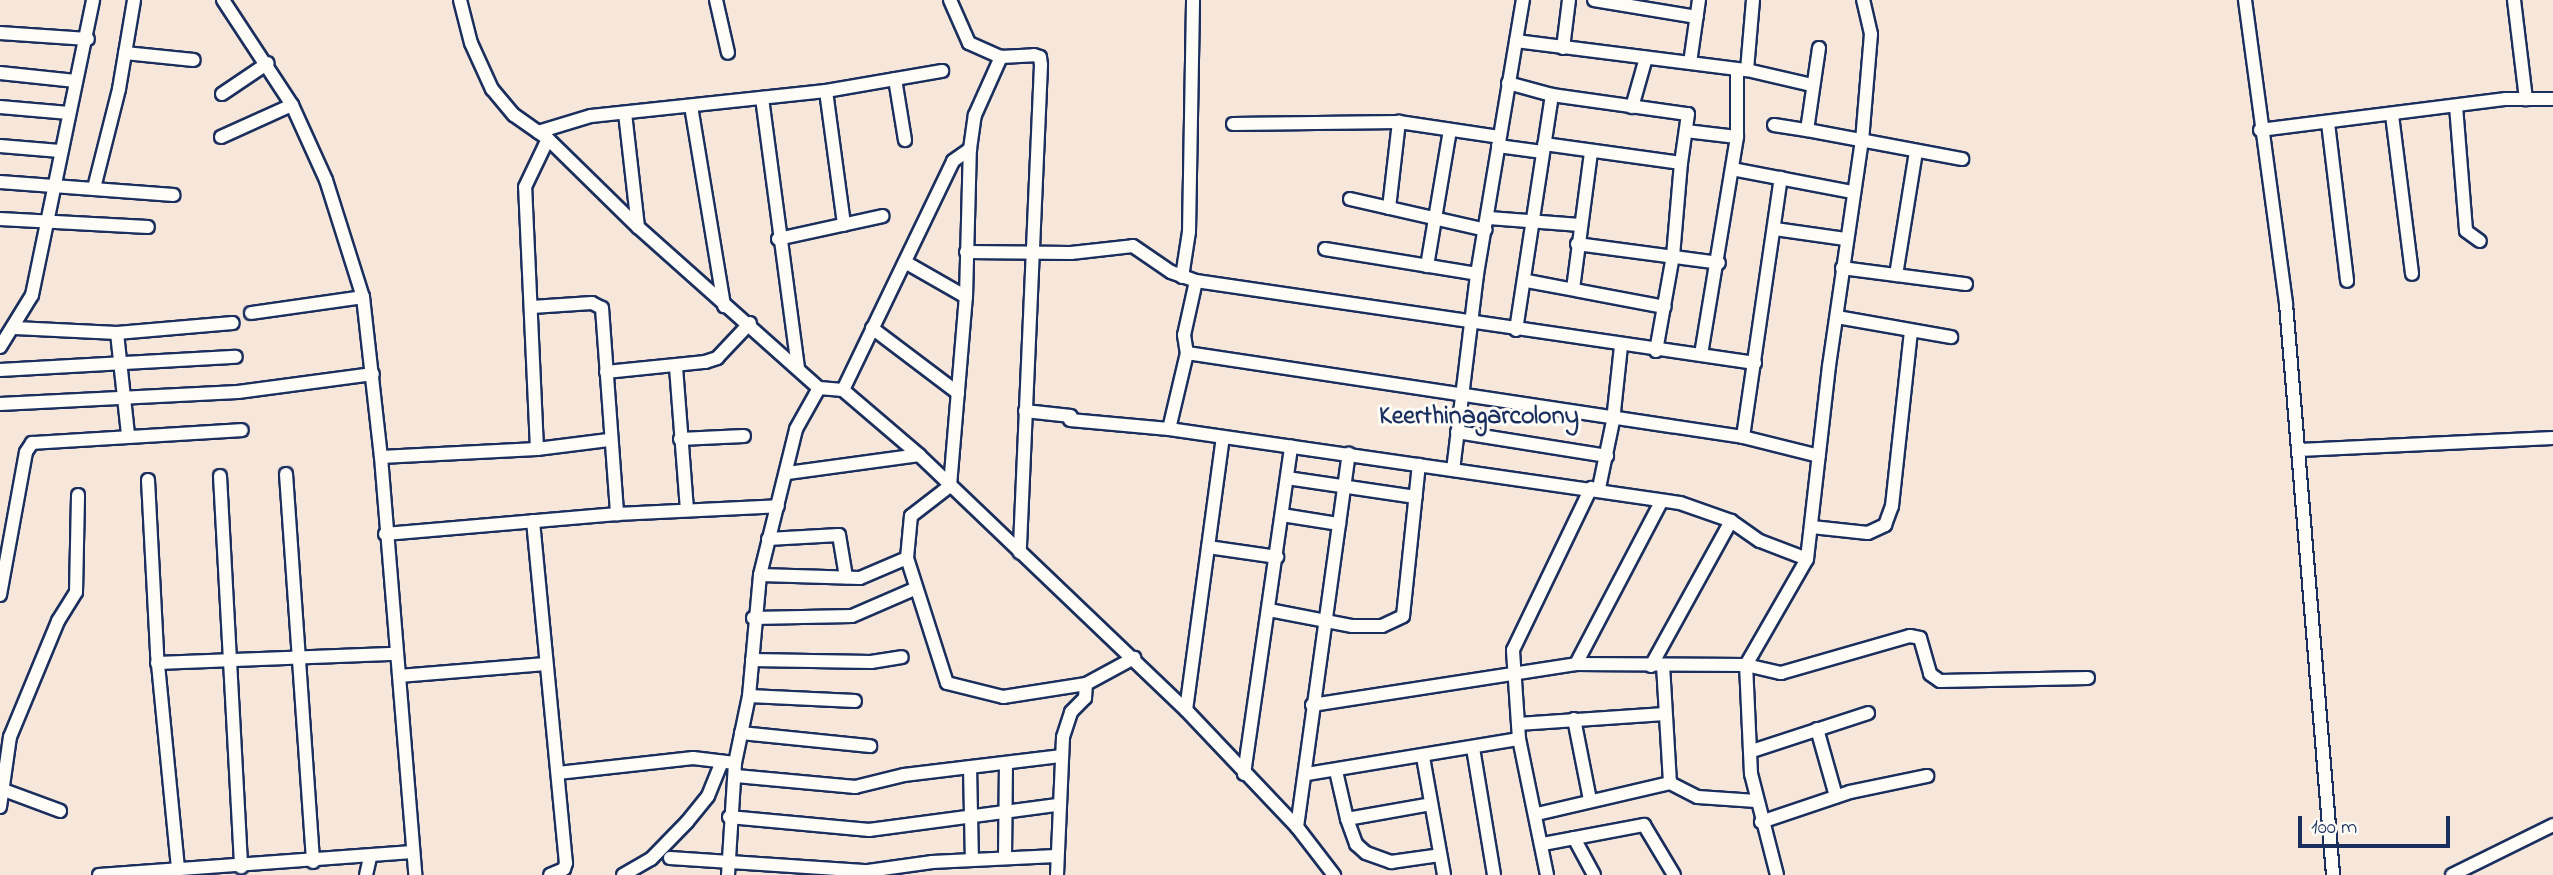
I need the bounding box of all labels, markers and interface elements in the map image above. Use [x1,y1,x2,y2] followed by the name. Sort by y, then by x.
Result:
[1379,402,1579,434] district label: Keerthinagarcolony
[2301,802,2453,846] scale bar
[2311,813,2357,843] text: 100 m

